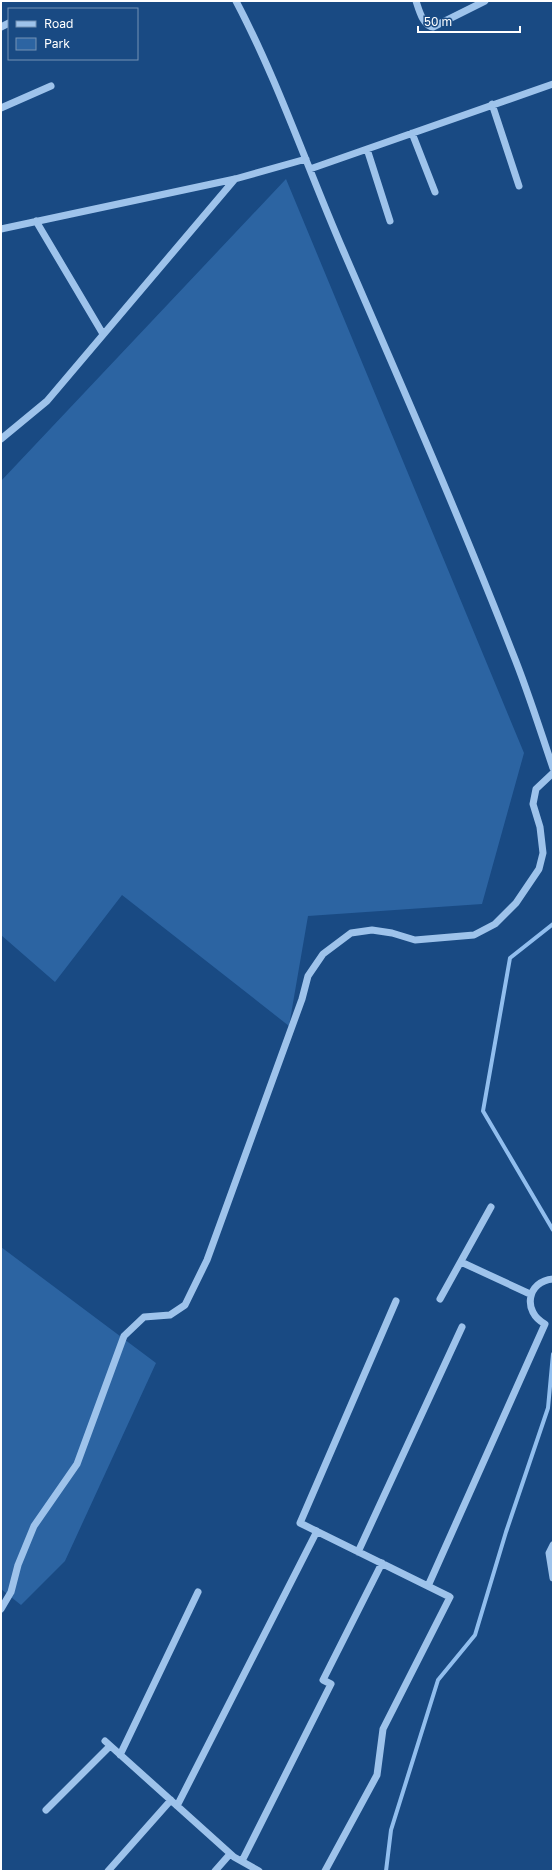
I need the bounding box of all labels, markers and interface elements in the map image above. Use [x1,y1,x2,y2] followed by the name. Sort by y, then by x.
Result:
[8,8,138,60] legend
[418,8,520,34] scale bar
[424,14,452,29] text: 50 m
[44,16,73,31] text: Road
[44,36,70,51] text: Park

